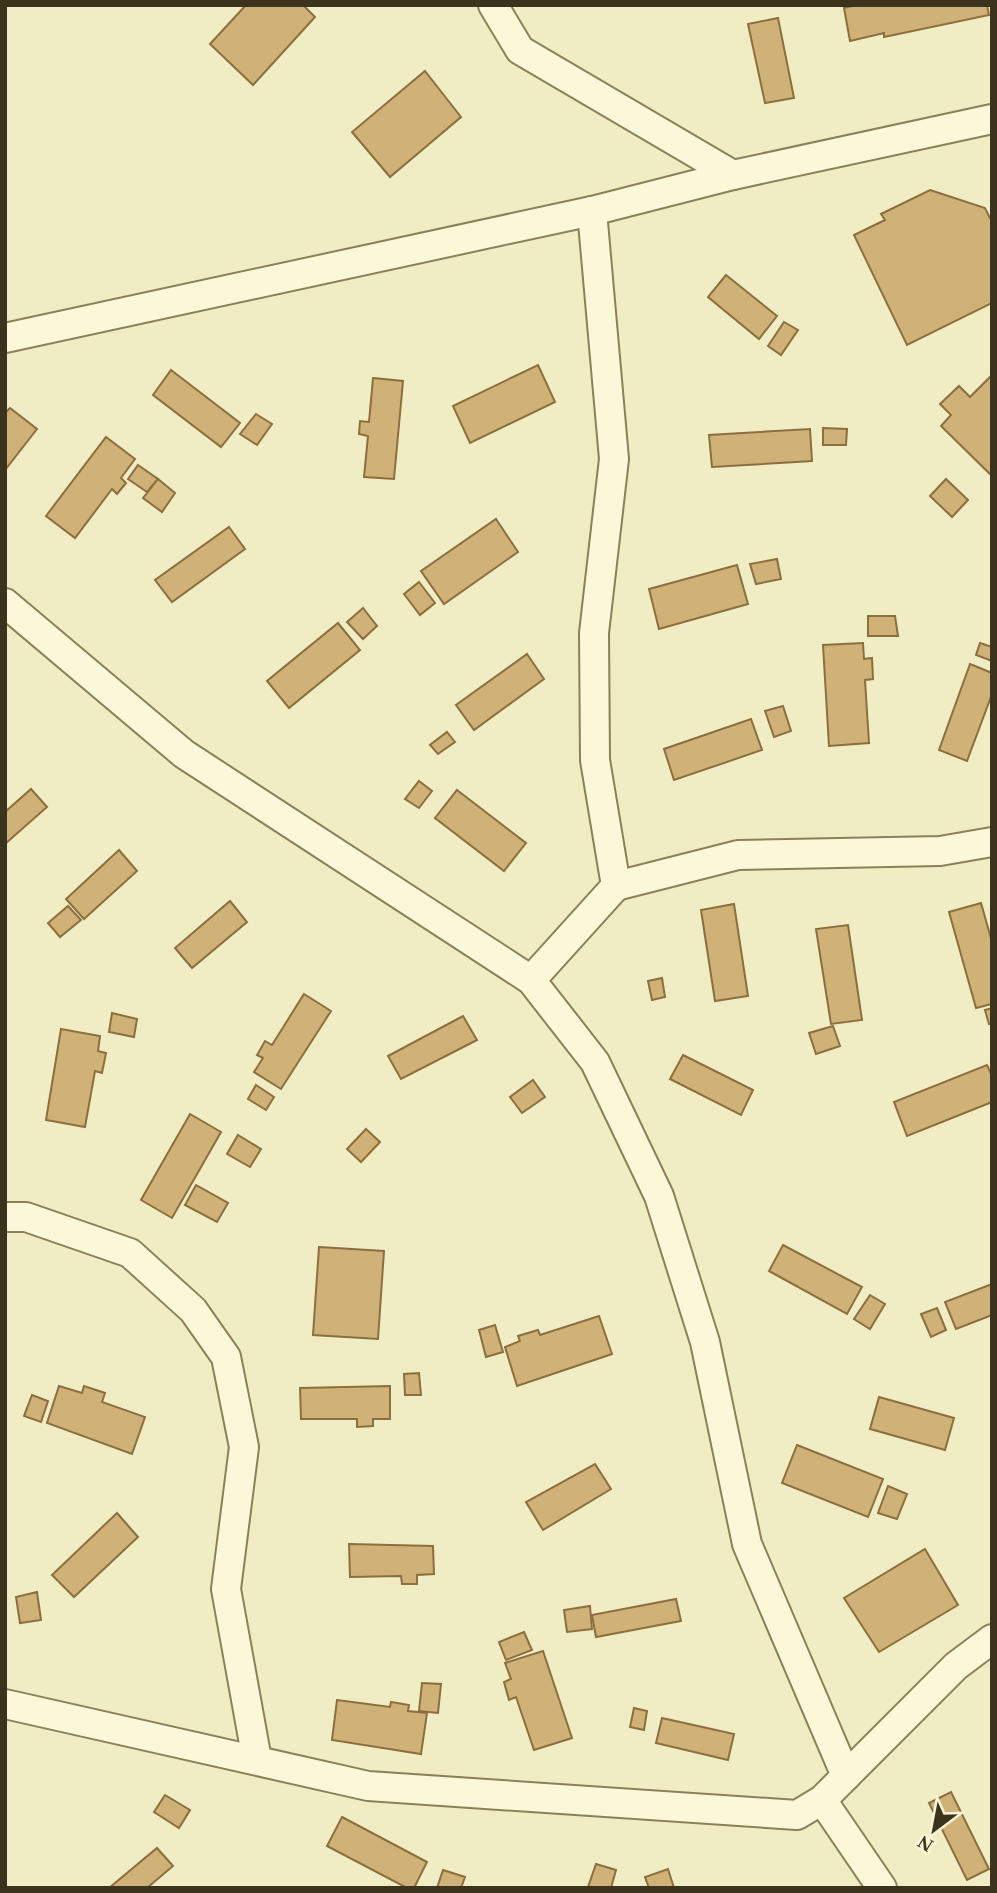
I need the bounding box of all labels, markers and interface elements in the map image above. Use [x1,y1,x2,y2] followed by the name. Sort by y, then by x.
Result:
[899,1795,969,1865] north arrow
[914,1831,937,1857] text: N

